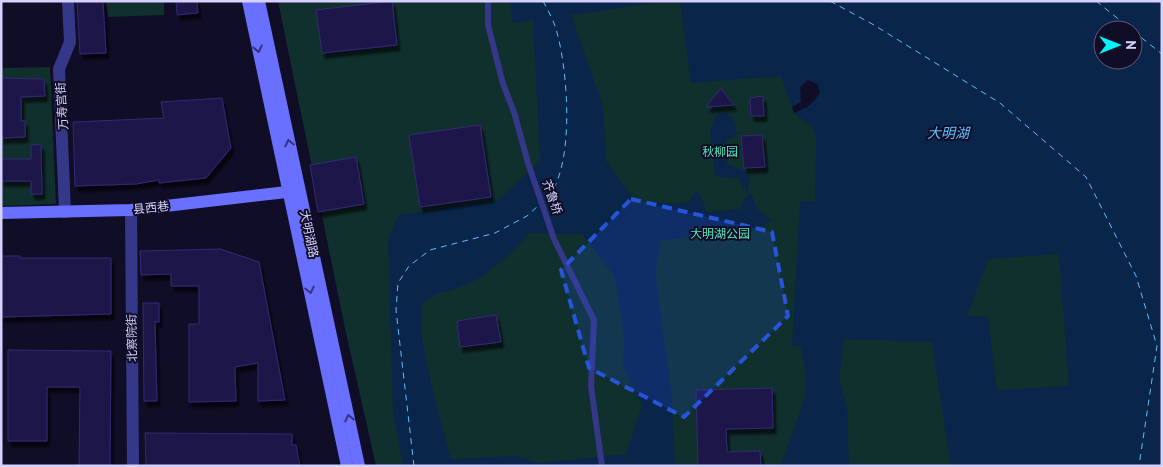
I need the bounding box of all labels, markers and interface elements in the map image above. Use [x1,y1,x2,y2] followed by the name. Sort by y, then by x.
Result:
[1093,20,1143,70] north arrow
[1122,40,1140,50] text: N
[252,44,263,53] one-way arrow
[52,82,71,131] street label: 万寿宫街
[927,124,971,142] water label: 大明湖
[284,138,295,147] one-way arrow
[702,144,738,159] park label: 秋柳园
[540,177,565,216] street label: 齐鲁桥
[132,198,170,217] street label: 县西巷
[297,209,322,259] street label: 大明湖路
[690,226,750,241] park label: 大明湖公园
[304,286,315,295] one-way arrow
[124,314,139,362] street label: 北察院街
[344,414,355,423] one-way arrow

